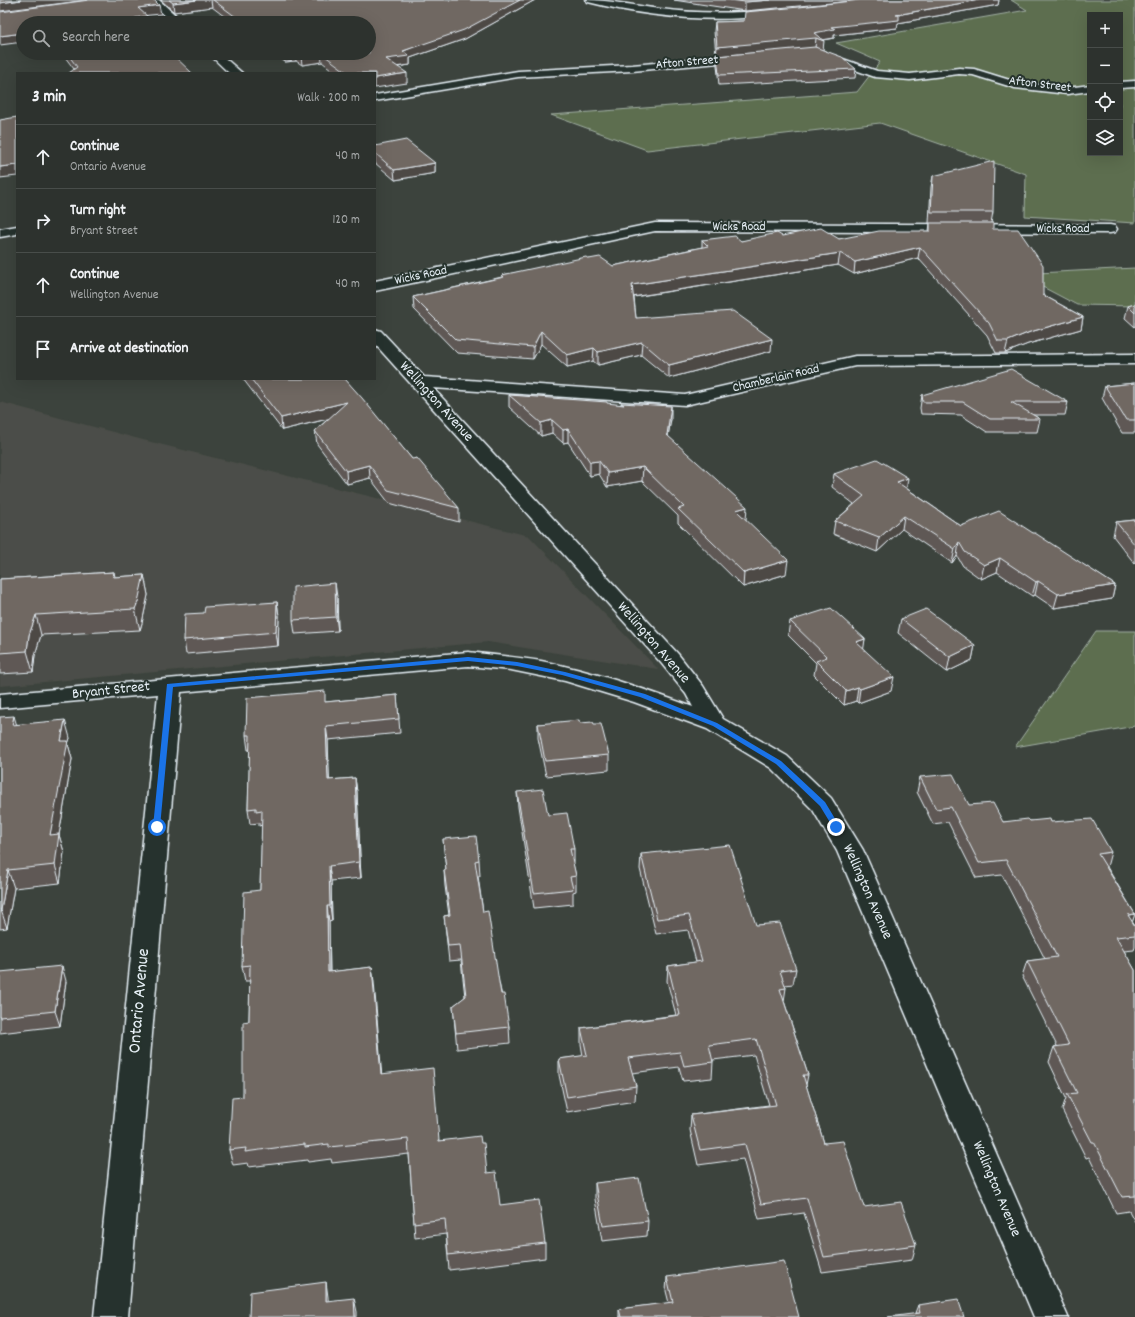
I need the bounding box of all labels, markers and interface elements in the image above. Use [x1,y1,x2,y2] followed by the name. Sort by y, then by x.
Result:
[1087,12,1123,156] map controls
[1087,12,1123,48] button: +
[16,16,376,60] search box
[30,27,52,49] icon: search
[62,27,130,49] text: Search here
[1087,48,1123,84] button: −
[655,51,719,75] street label: Afton Street
[1008,72,1073,98] street label: Afton Street
[1087,84,1123,120] button: locate
[32,86,66,110] text: 3 min
[297,89,360,108] text: Walk · 200 m
[1087,120,1123,156] button: layers
[70,136,119,158] text: Continue
[32,146,54,168] icon: ahead
[336,147,360,166] text: 40 m
[70,158,146,177] text: Ontario Avenue
[70,200,126,222] text: Turn right
[32,210,54,232] icon: right
[332,211,360,230] text: 120 m
[712,218,766,237] street label: Wicks Road
[1036,220,1090,239] street label: Wicks Road
[70,222,138,241] text: Bryant Street
[393,261,449,291] street label: Wicks Road
[70,264,119,286] text: Continue
[32,274,54,296] icon: ahead
[336,275,360,294] text: 40 m
[70,286,159,305] text: Wellington Avenue
[32,338,54,360] icon: arrive
[70,338,188,360] text: Arrive at destination
[394,357,479,448] street label: Wellington Avenue
[731,360,821,398] street label: Chamberlain Road
[611,597,695,689] street label: Wellington Avenue
[71,676,151,706] street label: Bryant Street
[148,818,166,836] route start
[827,818,845,836] route end
[836,841,898,944] street label: Wellington Avenue
[123,947,157,1054] street label: Ontario Avenue
[966,1138,1026,1241] street label: Wellington Avenue

